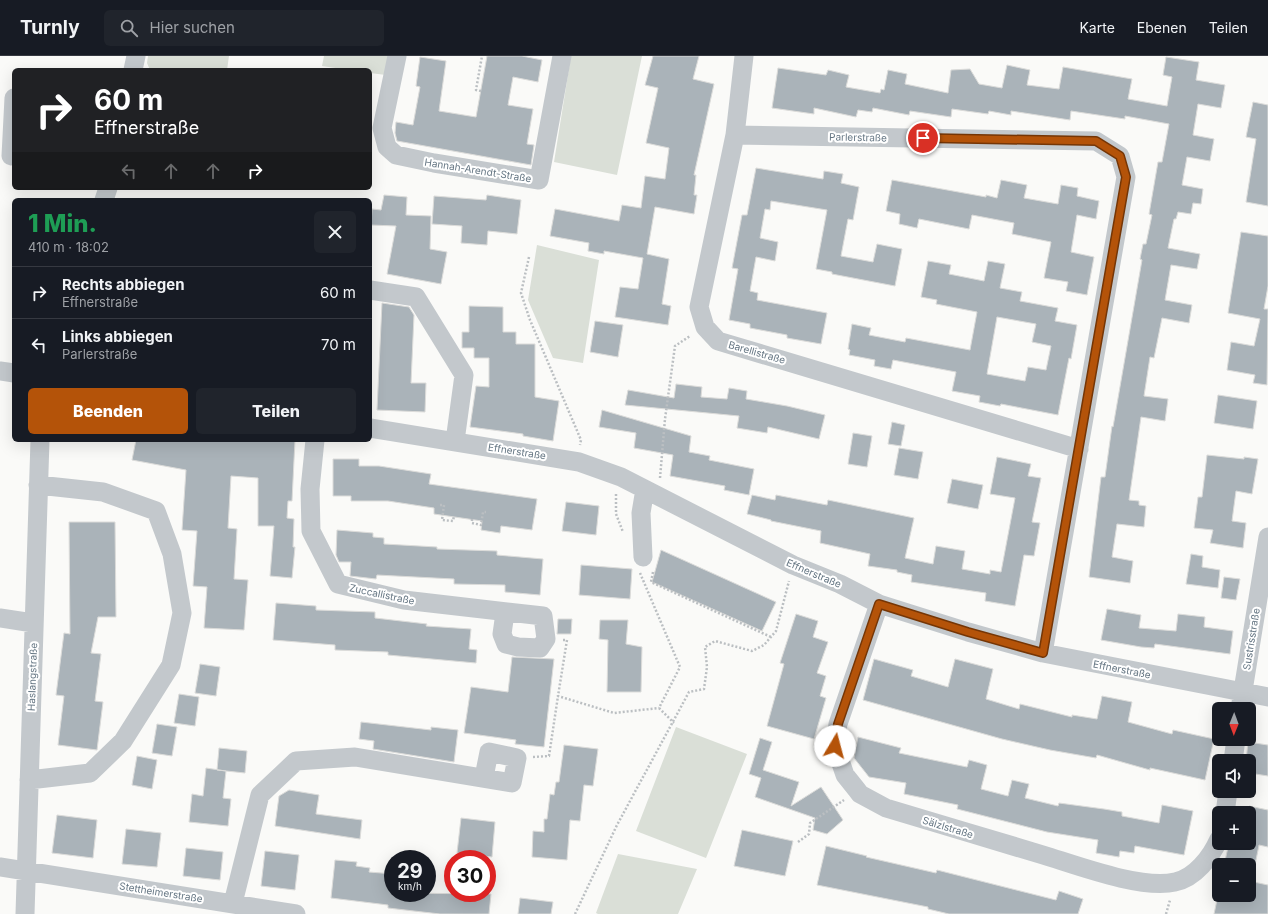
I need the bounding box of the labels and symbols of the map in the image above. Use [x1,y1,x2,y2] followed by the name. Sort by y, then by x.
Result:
[906,121,940,155] pin
[829,130,887,144] street label: Parlerstraße
[424,156,532,184] street label: Hannah-Arendt-Straße
[727,338,787,366] street label: Barellistraße
[487,441,547,462] street label: Effnerstraße
[785,556,843,590] street label: Effnerstraße
[348,581,416,607] street label: Zuccallistraße
[1240,607,1262,671] street label: Sustrisstraße
[25,642,39,711] street label: Haslangstraße
[1092,658,1152,680] street label: Effnerstraße
[1212,702,1256,746] north arrow
[814,725,856,767] position arrow
[921,814,975,840] street label: Sälzlstraße
[444,850,496,902] speed limit sign: 30
[118,879,204,905] street label: Stettheimerstraße

